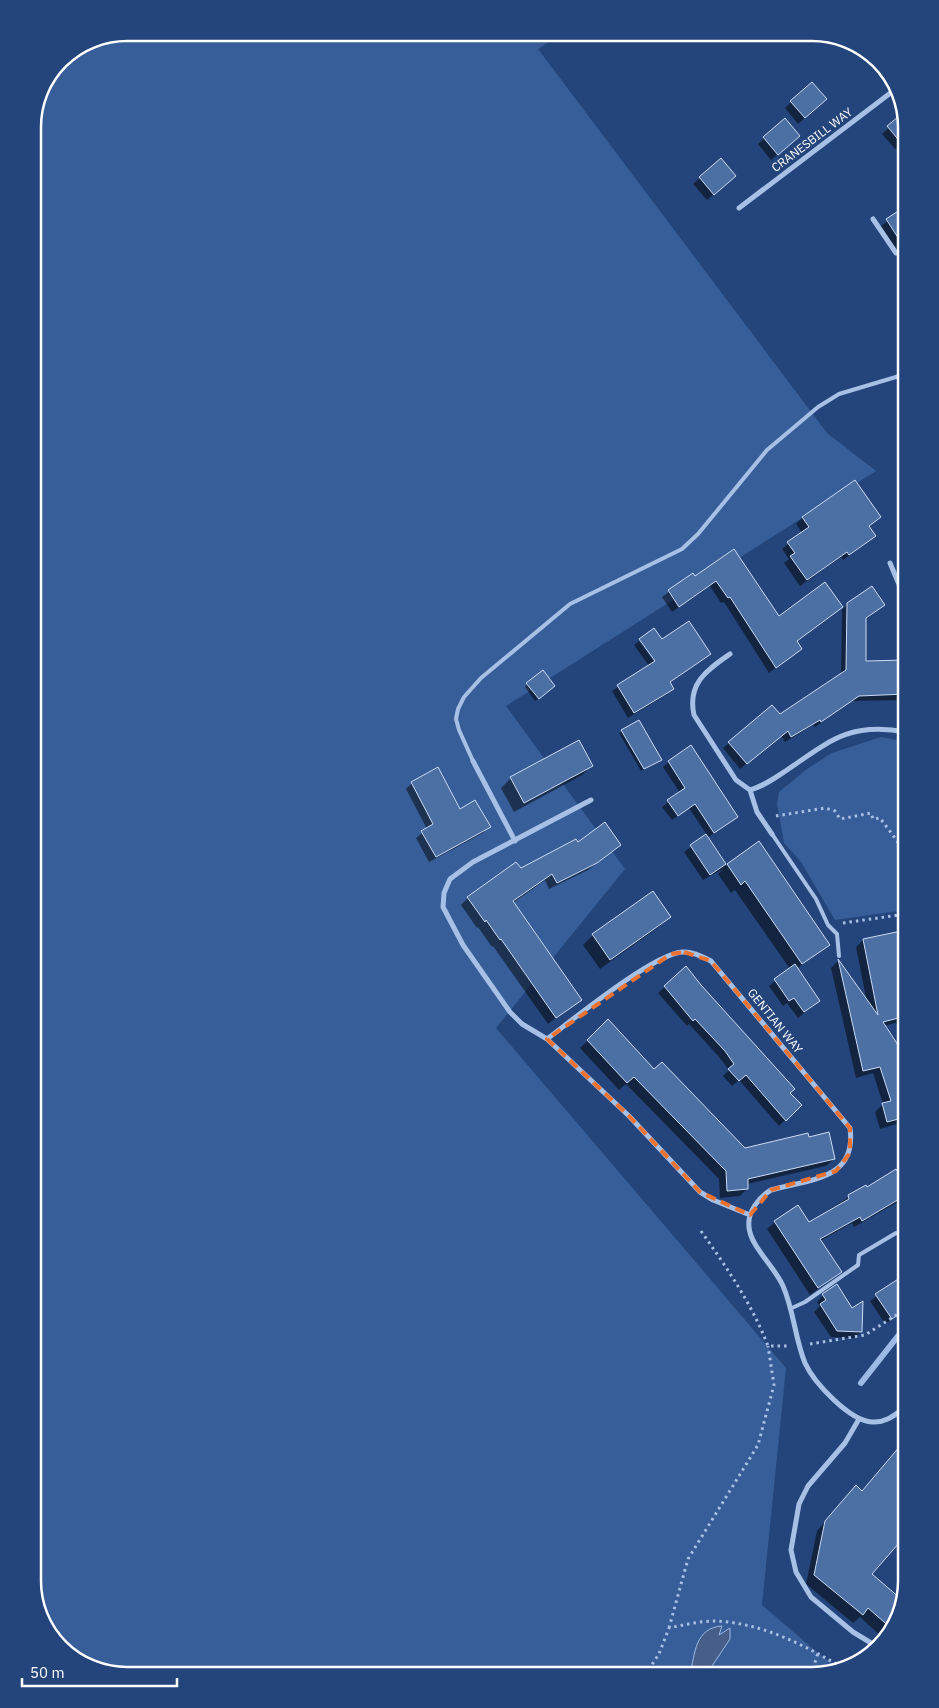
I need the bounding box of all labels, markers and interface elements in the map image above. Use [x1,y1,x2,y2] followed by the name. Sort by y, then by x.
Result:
[768,104,855,175] street label: CRANESBILL WAY
[745,985,806,1056] street label: GENTIAN WAY
[22,1656,178,1688] scale bar
[30,1663,65,1682] text: 50 m

